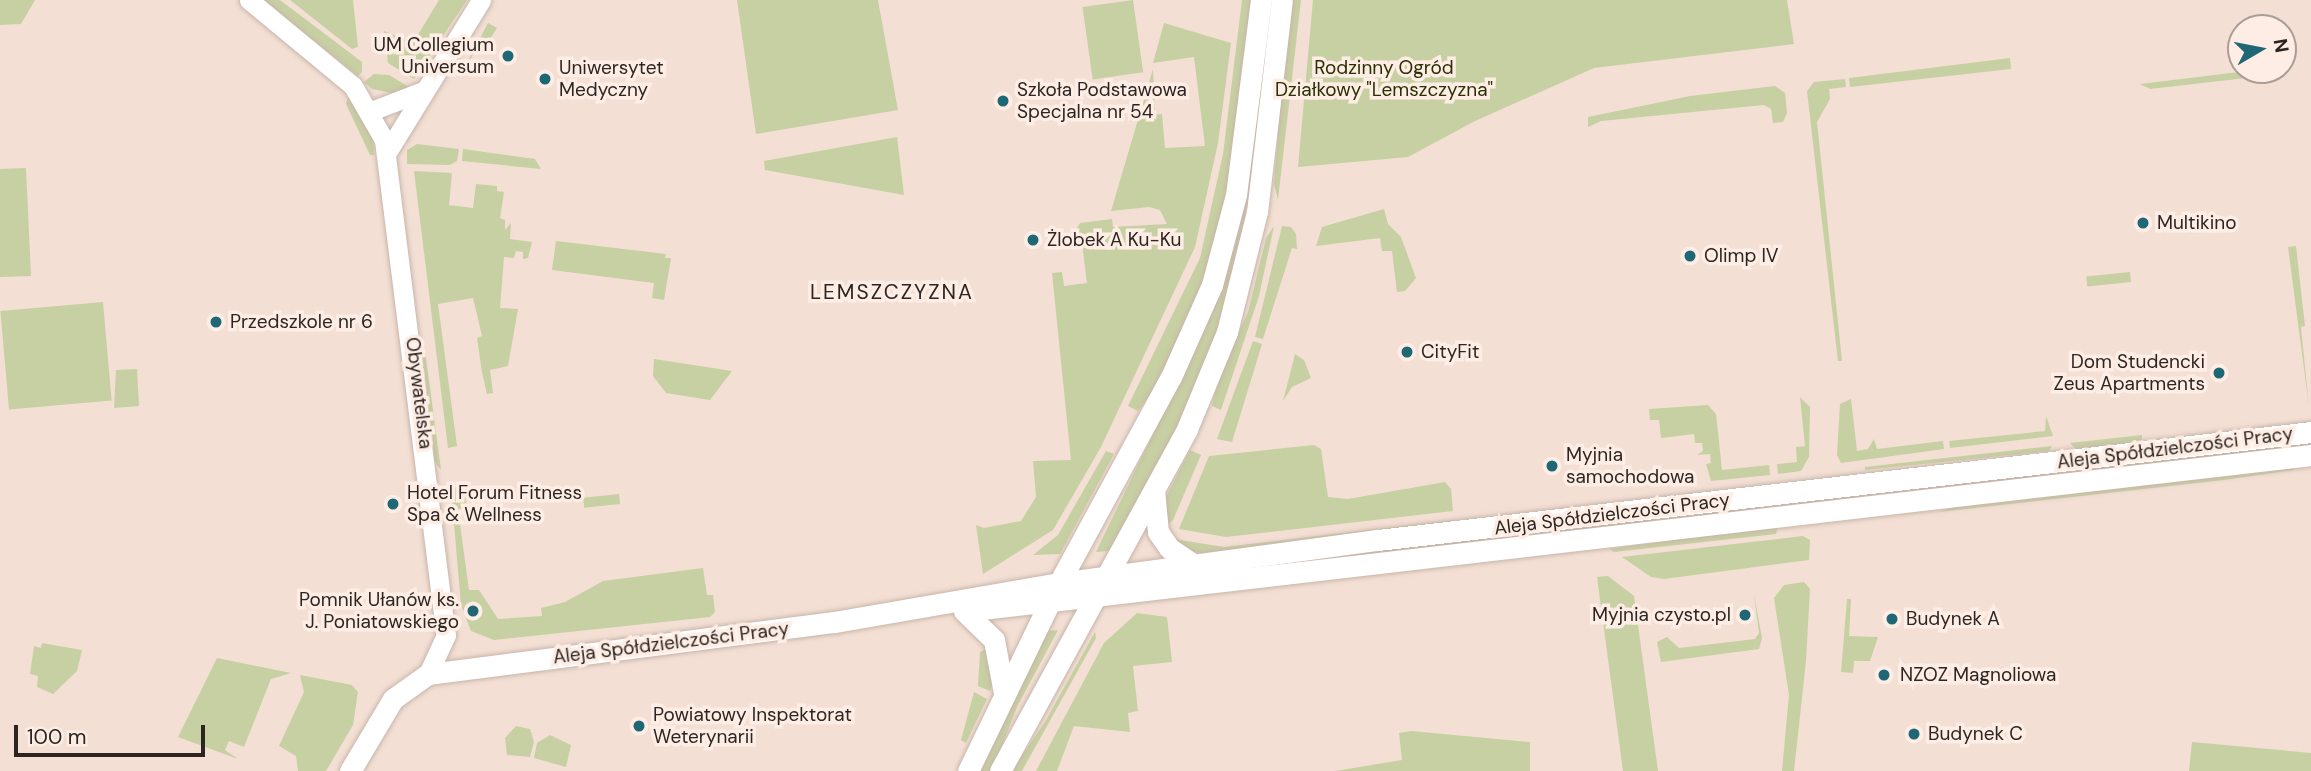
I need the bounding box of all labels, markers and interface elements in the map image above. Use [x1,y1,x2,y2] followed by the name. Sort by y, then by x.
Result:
[2227,14,2297,84] north arrow
[373,34,494,78] place label: UM Collegium Universum
[2268,37,2295,55] text: N
[500,48,516,64] marker: UM Collegium Universum
[559,57,664,101] place label: Uniwersytet Medyczny
[1275,57,1493,101] park label: Rodzinny Ogród Działkowy "Lemszczyzna"
[537,71,553,87] marker: Uniwersytet Medyczny
[1017,79,1187,123] place label: Szkoła Podstawowa Specjalna nr 54
[995,93,1011,109] marker: Szkoła Podstawowa Specjalna nr 54
[2157,212,2236,234] place label: Multikino
[2135,215,2151,231] marker: Multikino
[1047,229,1181,251] place label: Żlobek A Ku-Ku
[1025,232,1041,248] marker: Żlobek A Ku-Ku
[1704,245,1779,267] place label: Olimp IV
[1682,248,1698,264] marker: Olimp IV
[811,279,973,305] district label: LEMSZCZYZNA
[230,311,373,333] place label: Przedszkole nr 6
[208,314,224,330] marker: Przedszkole nr 6
[401,336,437,450] street label: Obywatelska
[1421,341,1479,363] place label: CityFit
[1399,344,1415,360] marker: CityFit
[2054,351,2205,395] place label: Dom Studencki Zeus Apartments
[2211,365,2227,381] marker: Dom Studencki Zeus Apartments
[2056,422,2294,474] street label: Aleja Spółdzielczości Pracy
[1566,444,1694,488] place label: Myjnia samochodowa
[1544,458,1560,474] marker: Myjnia samochodowa
[407,482,582,526] place label: Hotel Forum Fitness Spa & Wellness
[1493,488,1731,540] street label: Aleja Spółdzielczości Pracy
[385,496,401,512] marker: Hotel Forum Fitness Spa & Wellness
[299,589,459,633] place label: Pomnik Ułanów ks. J. Poniatowskiego
[465,603,481,619] marker: Pomnik Ułanów ks. J. Poniatowskiego
[1592,604,1731,626] place label: Myjnia czysto.pl
[1737,607,1753,623] marker: Myjnia czysto.pl
[1906,608,2000,630] place label: Budynek A
[1884,611,1900,627] marker: Budynek A
[552,617,790,669] street label: Aleja Spółdzielczości Pracy
[1900,664,2056,686] place label: NZOZ Magnoliowa
[1874,665,1894,685] marker: NZOZ Magnoliowa
[653,704,852,748] place label: Powiatowy Inspektorat Weterynarii
[18,712,208,756] scale bar
[631,718,647,734] marker: Powiatowy Inspektorat Weterynarii
[27,723,87,751] text: 100 m
[1928,723,2023,745] place label: Budynek C
[1906,726,1922,742] marker: Budynek C

